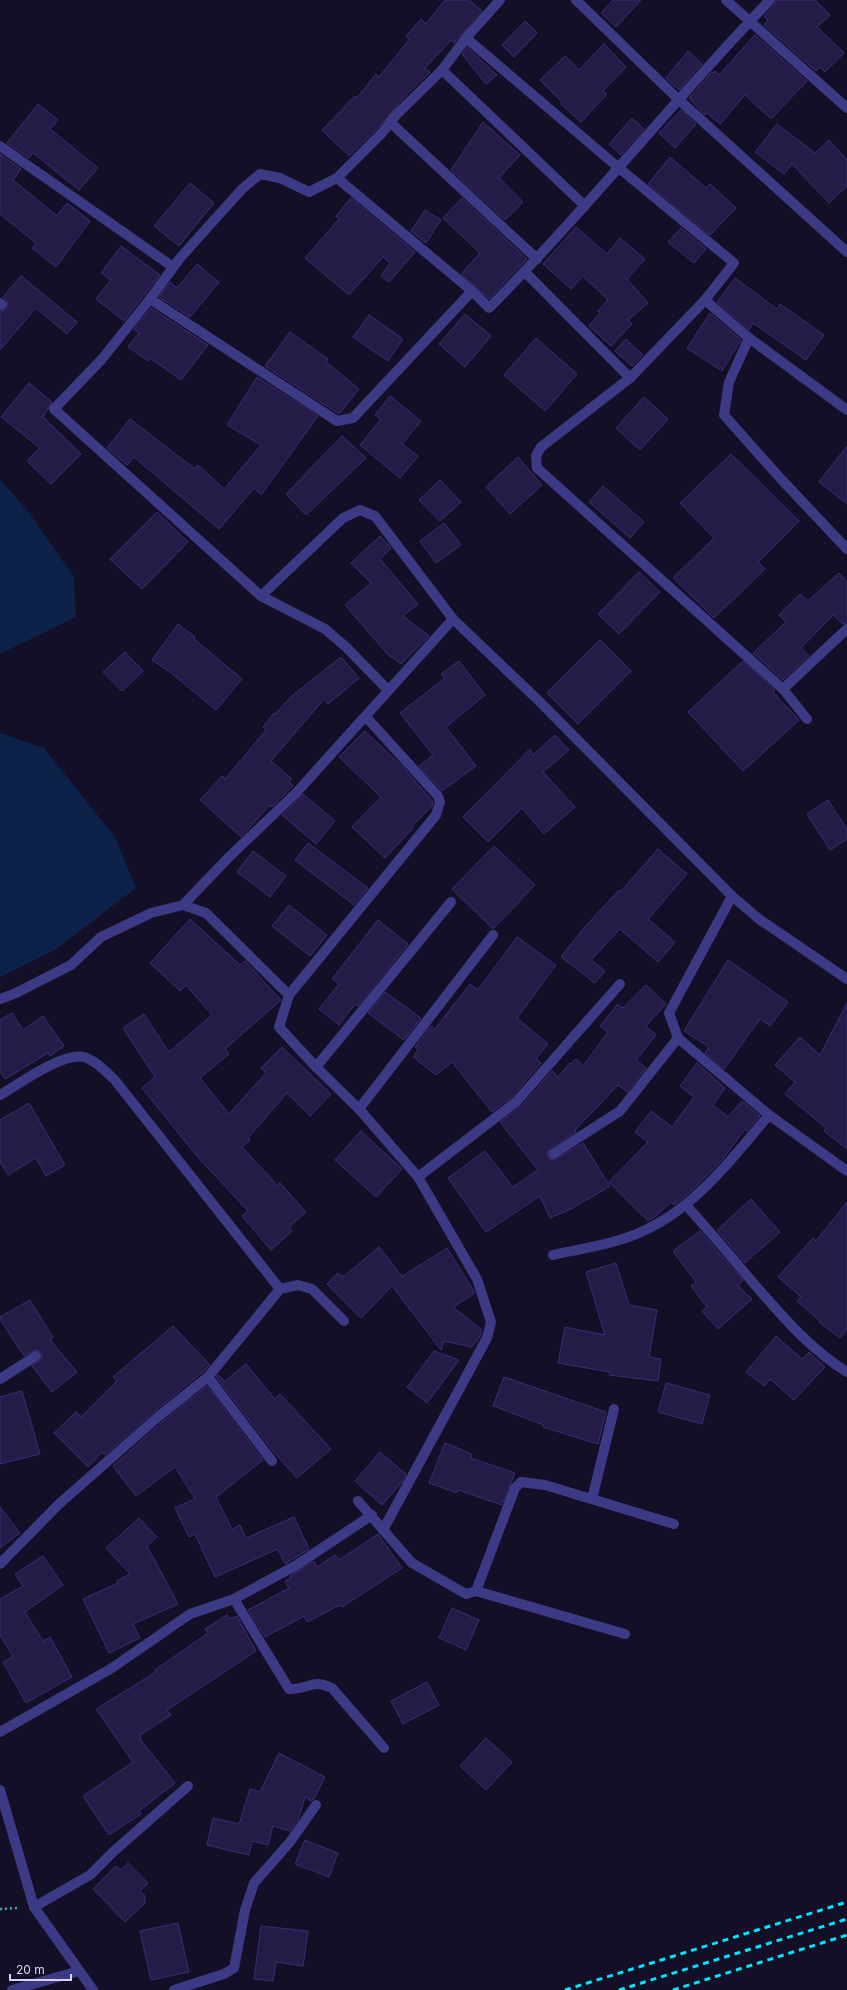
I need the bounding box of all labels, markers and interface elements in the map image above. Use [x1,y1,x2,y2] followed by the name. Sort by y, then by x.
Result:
[10,1956,71,1982] scale bar
[16,1962,45,1977] text: 20 m

